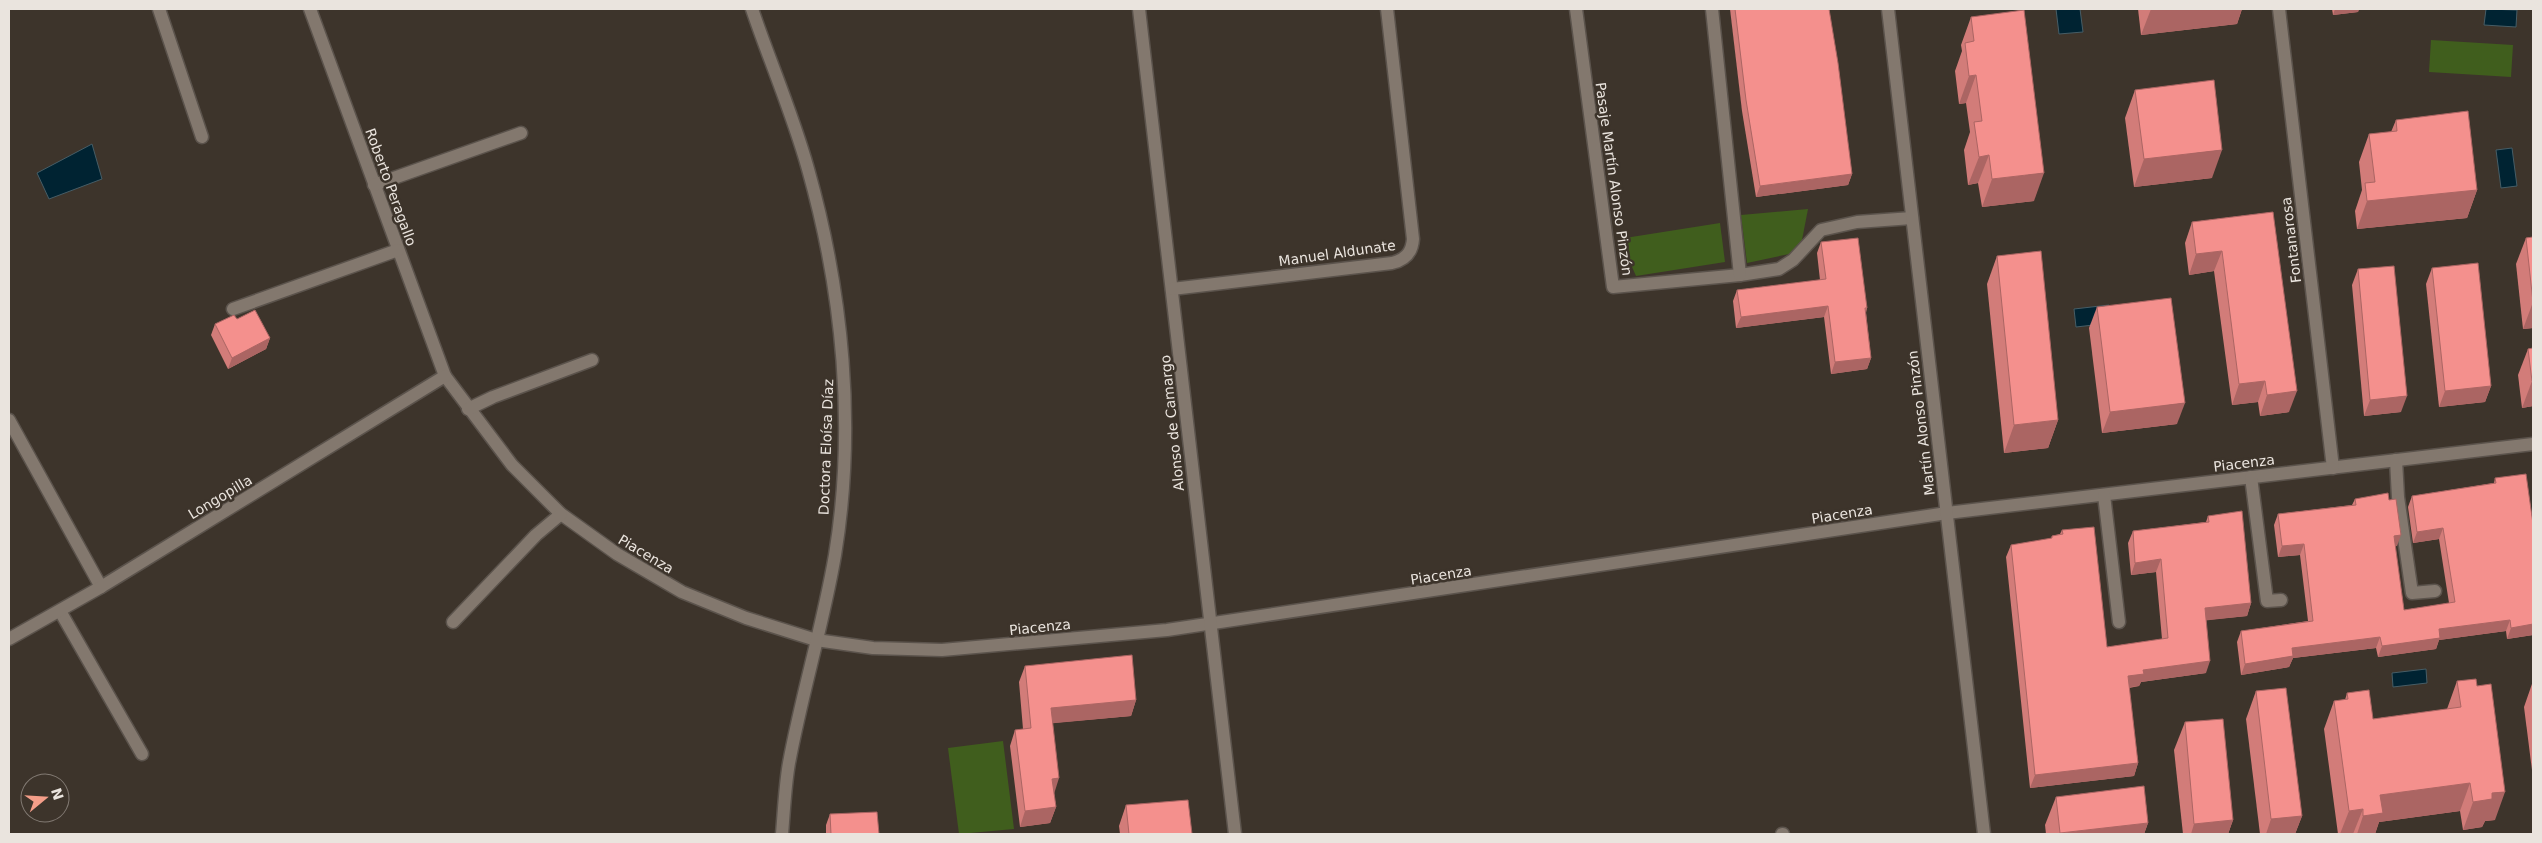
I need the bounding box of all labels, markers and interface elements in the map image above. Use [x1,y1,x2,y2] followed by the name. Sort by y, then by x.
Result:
[1592,81,1636,277] street label: Pasaje Martín Alonso Pinzón
[362,126,420,248] street label: Roberto Peragallo
[2278,196,2304,284] street label: Fontanarosa
[1277,237,1397,269] street label: Manuel Aldunate
[1904,350,1938,496] street label: Martín Alonso Pinzón
[1157,354,1187,492] street label: Alonso de Camargo
[816,379,836,515] street label: Doctora Eloísa Díaz
[2212,451,2276,475] street label: Piacenza
[185,472,255,522] street label: Longopilla
[1810,501,1874,527] street label: Piacenza
[615,531,677,577] street label: Piacenza
[1409,562,1473,588] street label: Piacenza
[1008,616,1072,638] street label: Piacenza
[20,773,70,823] north arrow
[48,786,67,802] text: N

